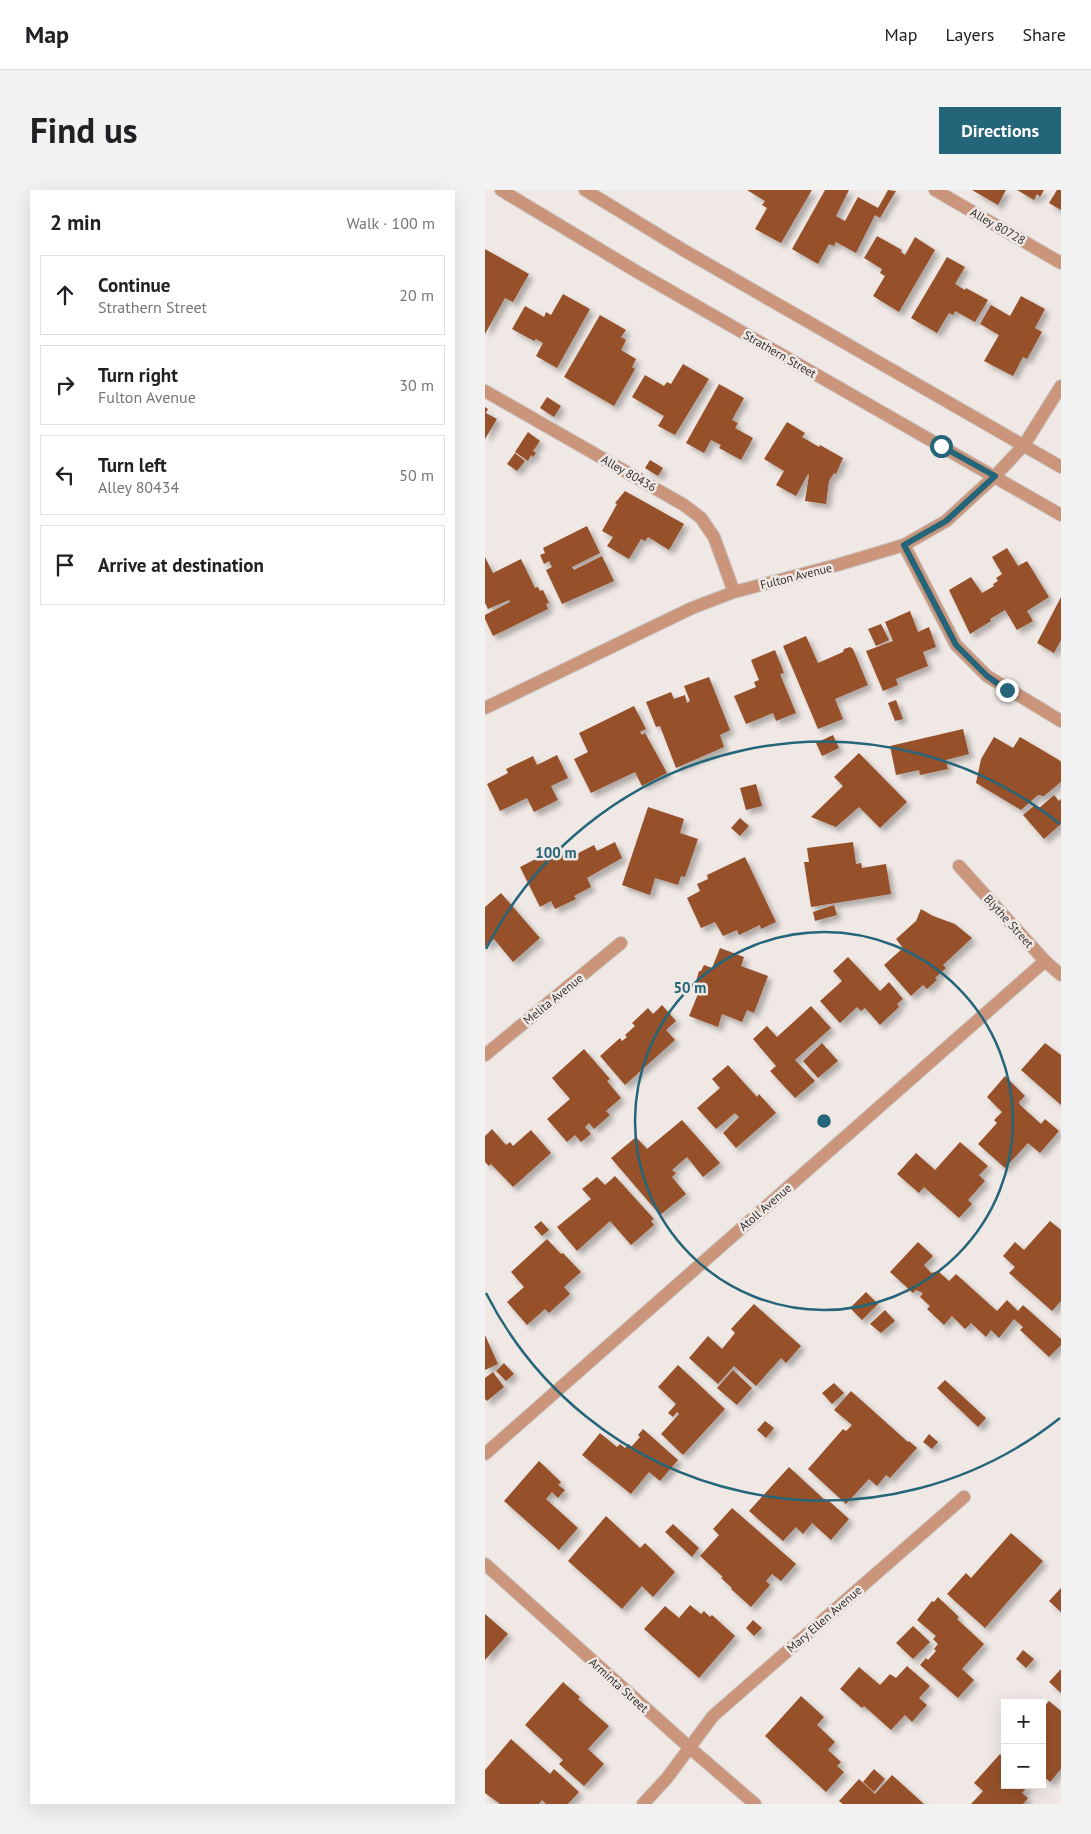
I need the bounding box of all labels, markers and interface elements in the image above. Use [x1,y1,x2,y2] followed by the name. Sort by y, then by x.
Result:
[25,19,69,50] text: Map
[885,23,917,46] text: Map
[945,23,994,46] text: Layers
[1022,23,1066,46] text: Share
[30,107,138,153] text: Find us
[939,107,1061,154] button: Directions
[968,204,1028,248] street label: Alley 80728
[50,209,101,236] text: 2 min
[346,213,435,233] text: Walk · 100 m
[98,273,170,297] text: Continue
[51,281,79,309] icon: ahead
[399,285,434,305] text: 20 m
[98,297,207,317] text: Strathern Street
[741,327,819,381] street label: Strathern Street
[98,363,178,387] text: Turn right
[51,371,79,399] icon: right
[399,375,434,395] text: 30 m
[98,387,196,407] text: Fulton Avenue
[930,435,953,458] route start
[599,451,659,495] street label: Alley 80436
[98,453,167,477] text: Turn left
[51,461,79,489] icon: left
[399,465,434,485] text: 50 m
[98,477,179,497] text: Alley 80434
[51,551,79,579] icon: arrive
[98,553,264,577] text: Arrive at destination
[759,560,833,592] street label: Fulton Avenue
[996,679,1019,702] route end
[535,843,577,862] text: 100 m
[981,891,1037,951] street label: Blythe Street
[520,970,586,1028] street label: Melita Avenue
[674,978,706,997] text: 50 m
[815,1112,833,1130] centre of rings
[736,1180,794,1234] street label: Atoll Avenue
[783,1582,865,1656] street label: Mary Ellen Avenue
[586,1655,652,1715] street label: Arminta Street
[1001,1699,1046,1789] map controls
[1001,1699,1046,1744] button: +
[1001,1744,1046,1789] button: −

